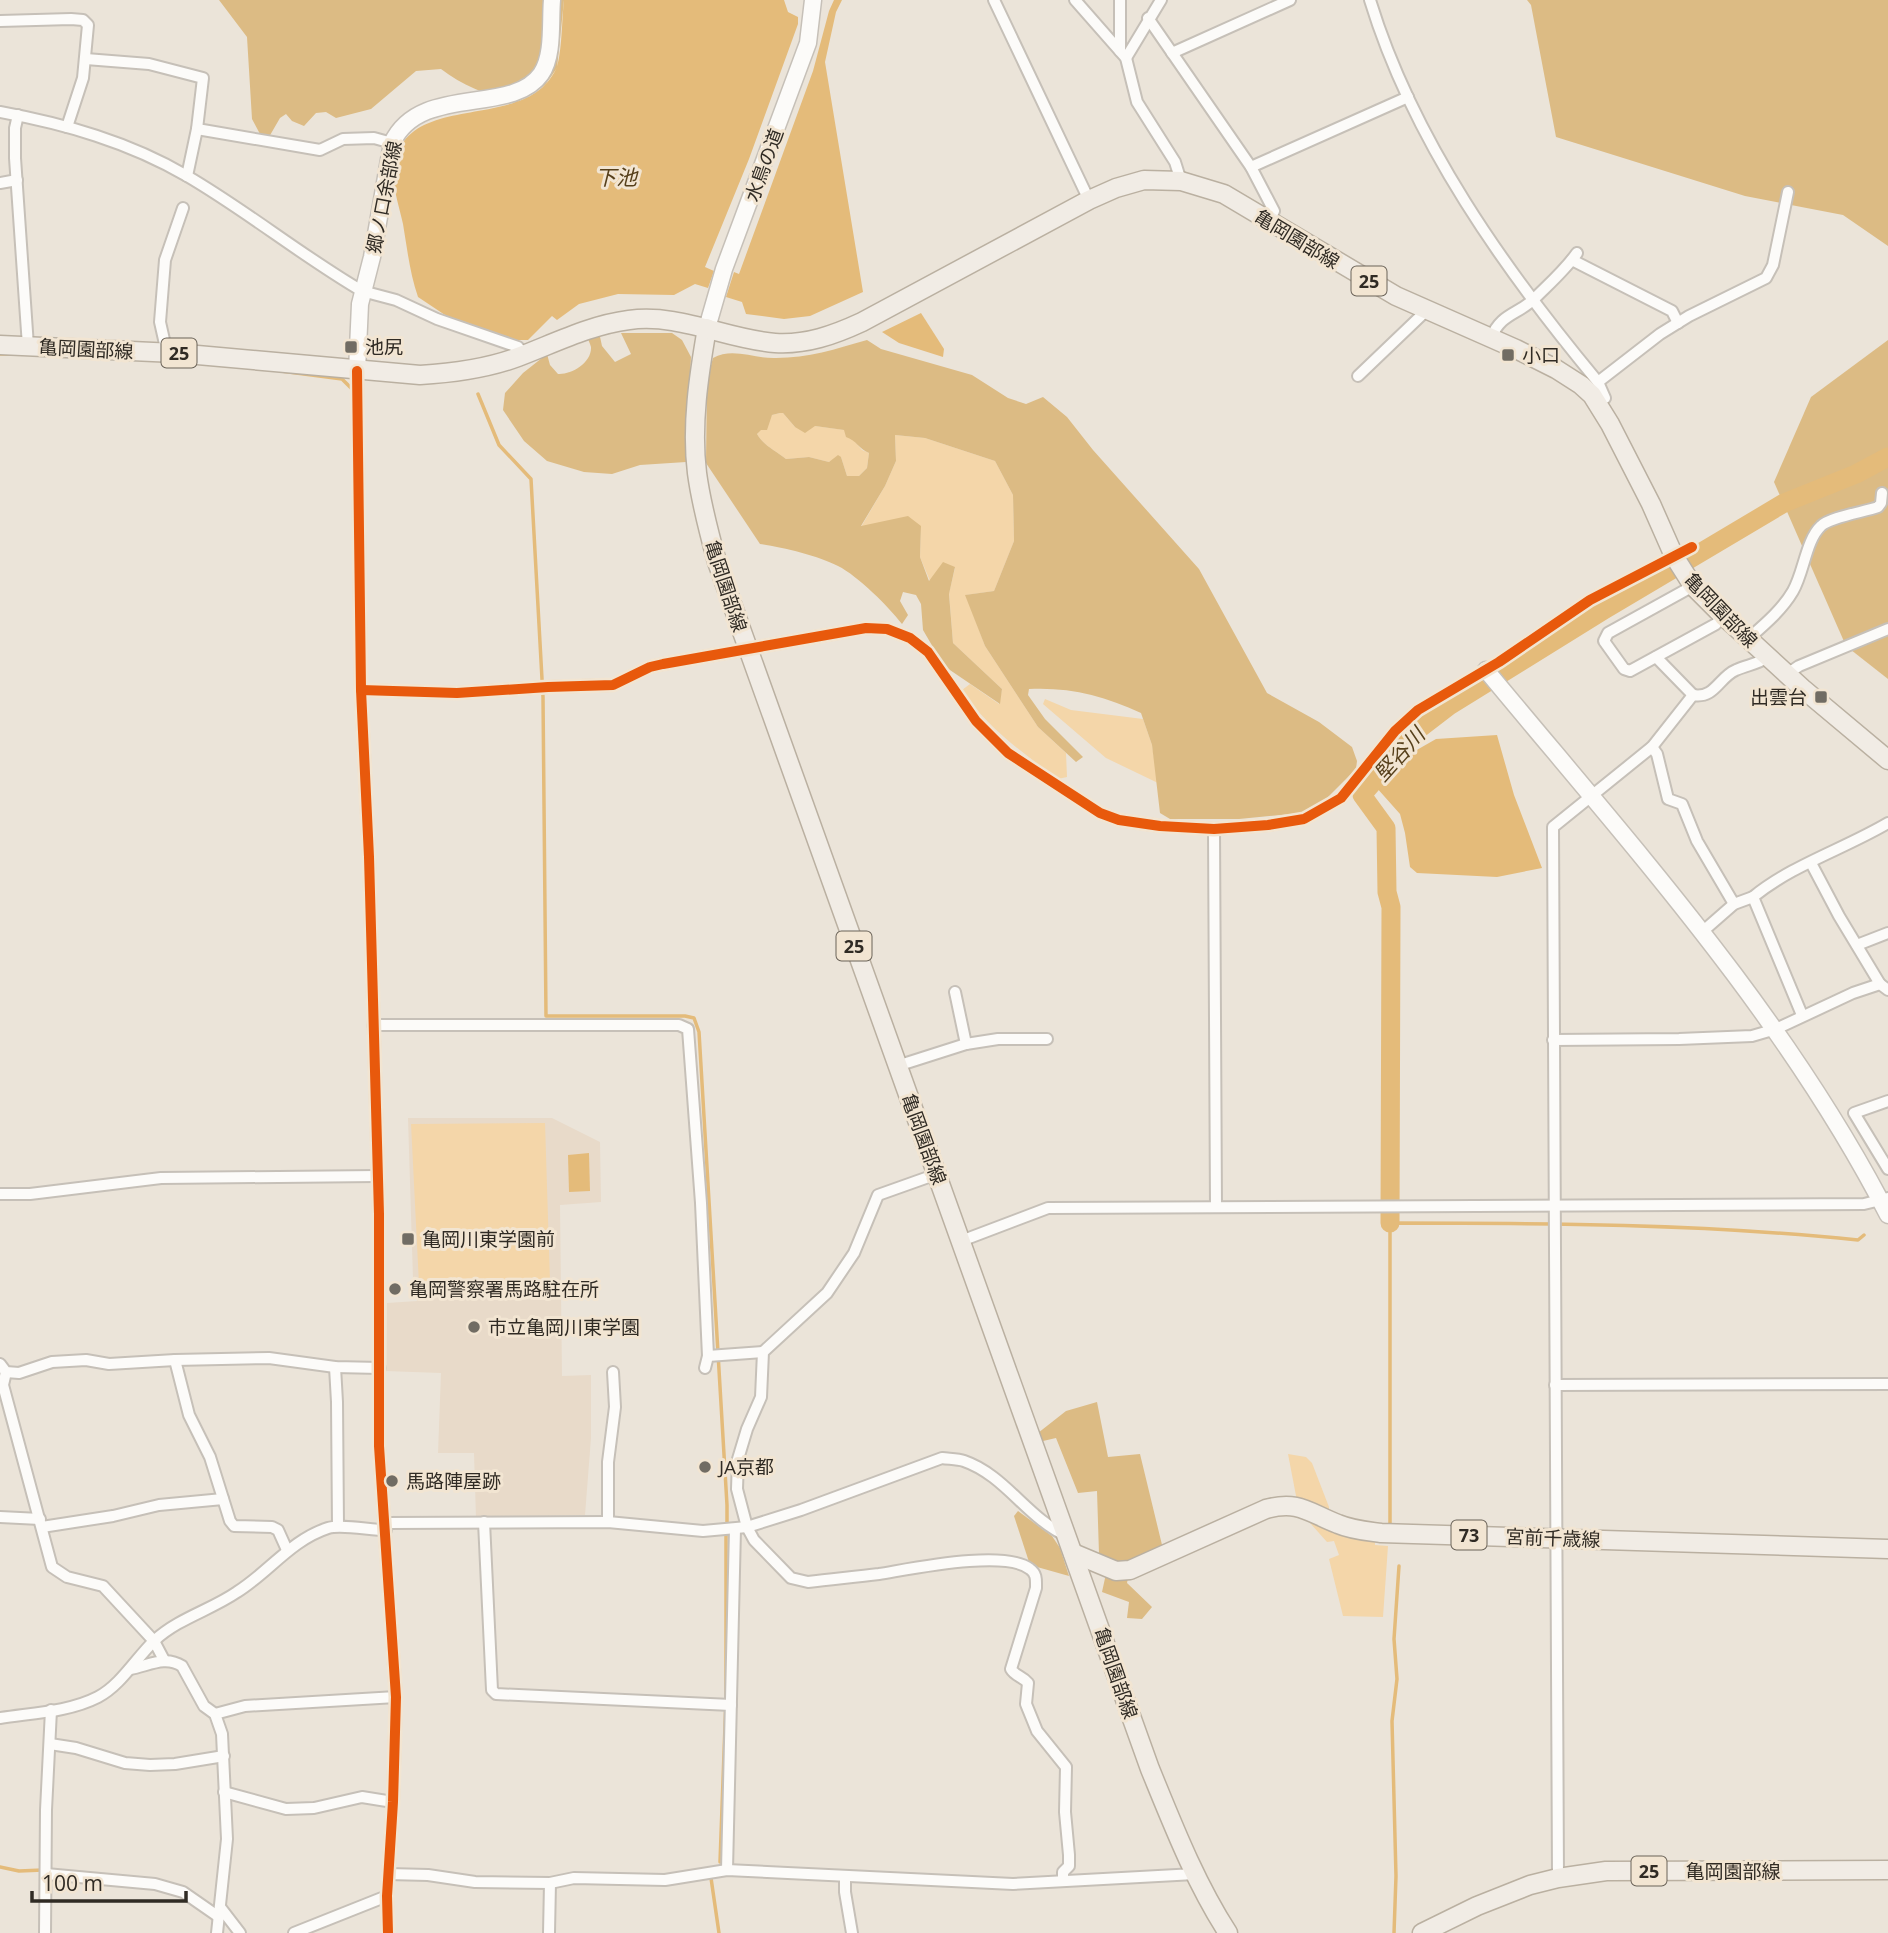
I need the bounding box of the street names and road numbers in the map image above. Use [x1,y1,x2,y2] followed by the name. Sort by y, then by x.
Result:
[739,125,789,205] street label: 水鳥の道
[360,139,408,255] street label: 郷ノ口余部線
[1250,203,1344,275] street label: 亀岡園部線
[1352,267,1386,296] road number: 25
[38,334,134,364] street label: 亀岡園部線
[162,338,196,368] road number: 25
[699,537,753,635] street label: 亀岡園部線
[1679,567,1763,653] street label: 亀岡園部線
[836,931,872,960] road number: 25
[896,1090,952,1188] street label: 亀岡園部線
[1452,1520,1486,1550] road number: 73
[1505,1523,1601,1553] street label: 宮前千歳線
[1088,1624,1144,1722] street label: 亀岡園部線
[1632,1856,1666,1885] road number: 25
[1685,1858,1781,1884] street label: 亀岡園部線

